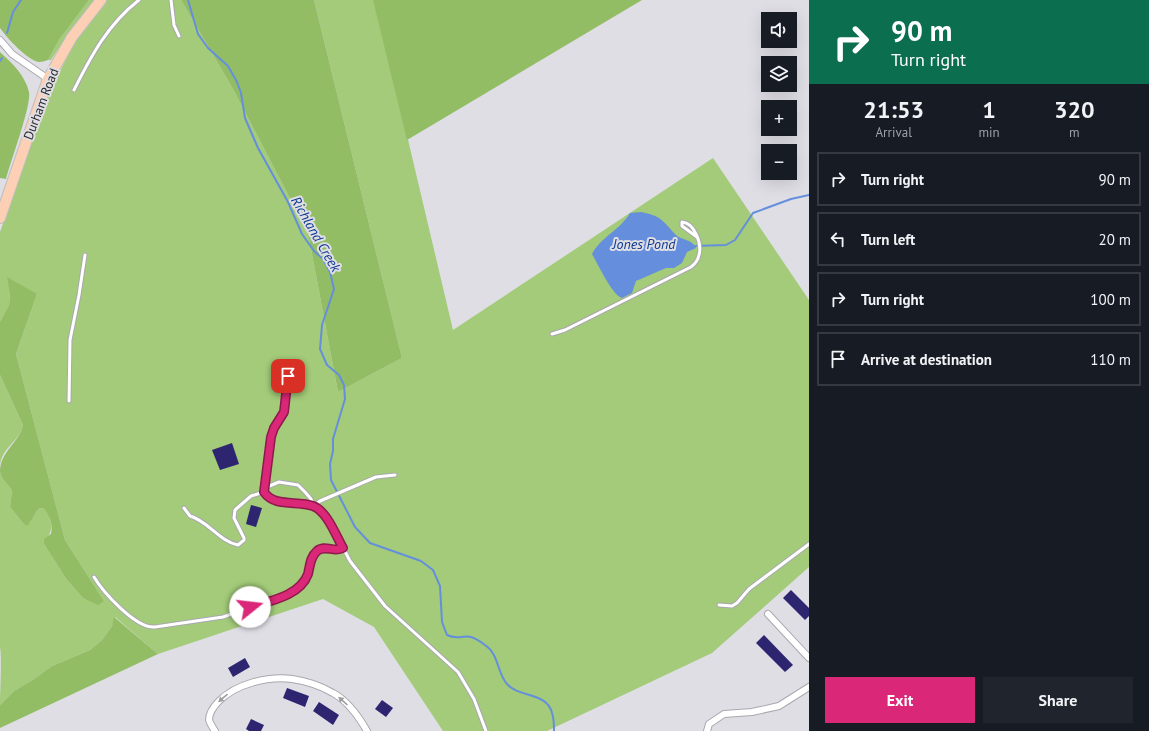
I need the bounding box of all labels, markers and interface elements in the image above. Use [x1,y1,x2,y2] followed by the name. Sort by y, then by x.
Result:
[761,12,797,180] map controls
[761,12,797,48] button: sound
[891,12,952,49] text: 90 m
[825,16,877,68] icon: right
[891,48,966,71] text: Turn right
[761,56,797,92] button: layers
[20,66,62,142] street label: Durham Road
[863,94,924,125] text: 21:53
[982,94,996,125] text: 1
[1054,94,1095,125] text: 320
[761,100,797,136] button: +
[876,124,912,141] text: Arrival
[978,124,1000,141] text: min
[1069,124,1080,141] text: m
[761,144,797,180] button: −
[827,168,849,190] icon: right
[861,170,924,189] text: Turn right
[1098,170,1131,189] text: 90 m
[287,193,345,276] water label: Richland Creek
[827,228,849,250] icon: left
[861,230,915,249] text: Turn left
[1098,230,1131,249] text: 20 m
[612,235,676,253] water label: Jones Pond
[827,288,849,310] icon: right
[861,290,924,309] text: Turn right
[1090,290,1131,309] text: 100 m
[827,348,849,370] icon: arrive
[861,350,992,369] text: Arrive at destination
[1090,350,1131,369] text: 110 m
[271,359,305,393] pin
[277,365,299,387] icon: arrive
[229,586,271,628] position arrow
[825,677,975,723] button: Exit
[983,677,1133,723] button: Share
[218,693,228,703] one-way arrow
[338,696,348,706] one-way arrow

